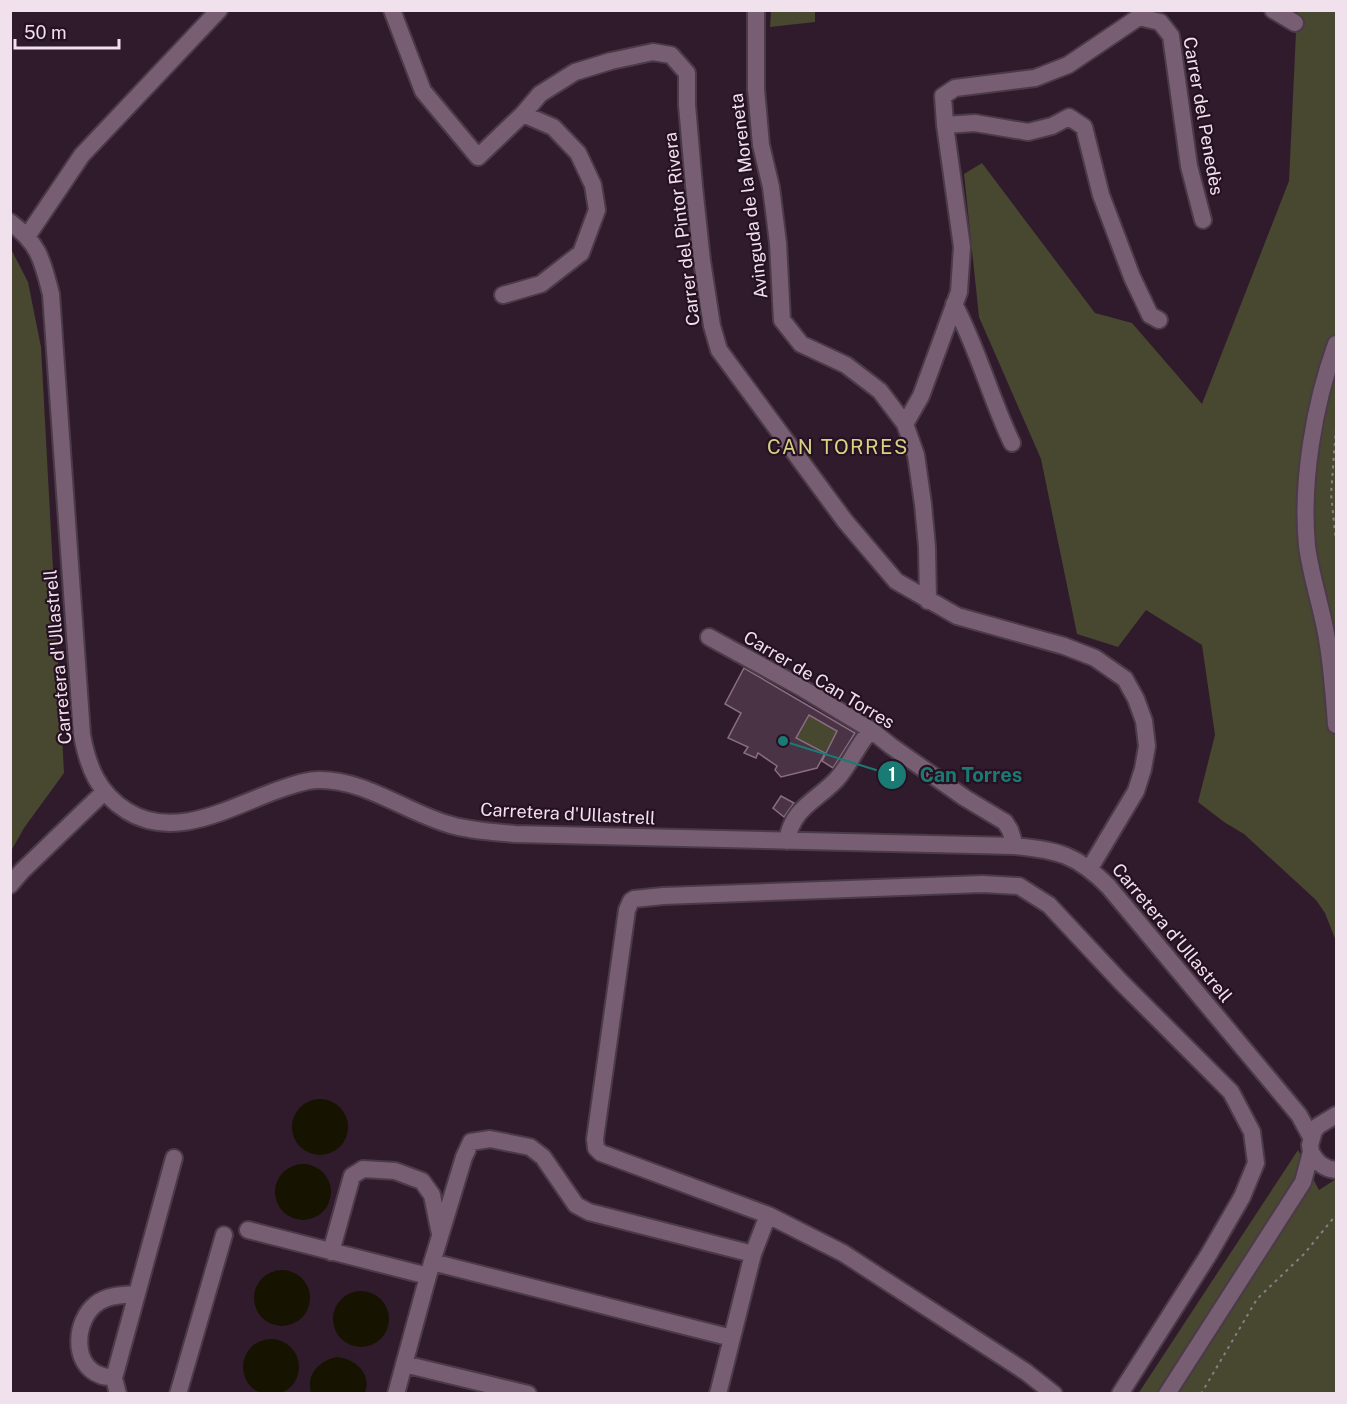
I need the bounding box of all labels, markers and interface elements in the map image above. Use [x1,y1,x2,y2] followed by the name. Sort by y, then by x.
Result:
[15,12,118,50] scale bar
[24,22,67,43] text: 50 m
[1179,35,1228,197] street label: Carrer del Penedès
[725,92,772,300] street label: Avinguda de la Moreneta
[659,131,704,327] street label: Carrer del Pintor Rivera
[767,435,909,459] district label: CAN TORRES
[39,569,76,745] street label: Carretera d'Ullastrell
[740,626,899,733] street label: Carrer de Can Torres
[877,756,1034,794] callout: Can Torres
[920,763,1022,787] text: Can Torres
[888,764,896,785] text: 1
[480,798,656,829] street label: Carretera d'Ullastrell
[1108,859,1237,1007] street label: Carretera d'Ullastrell

